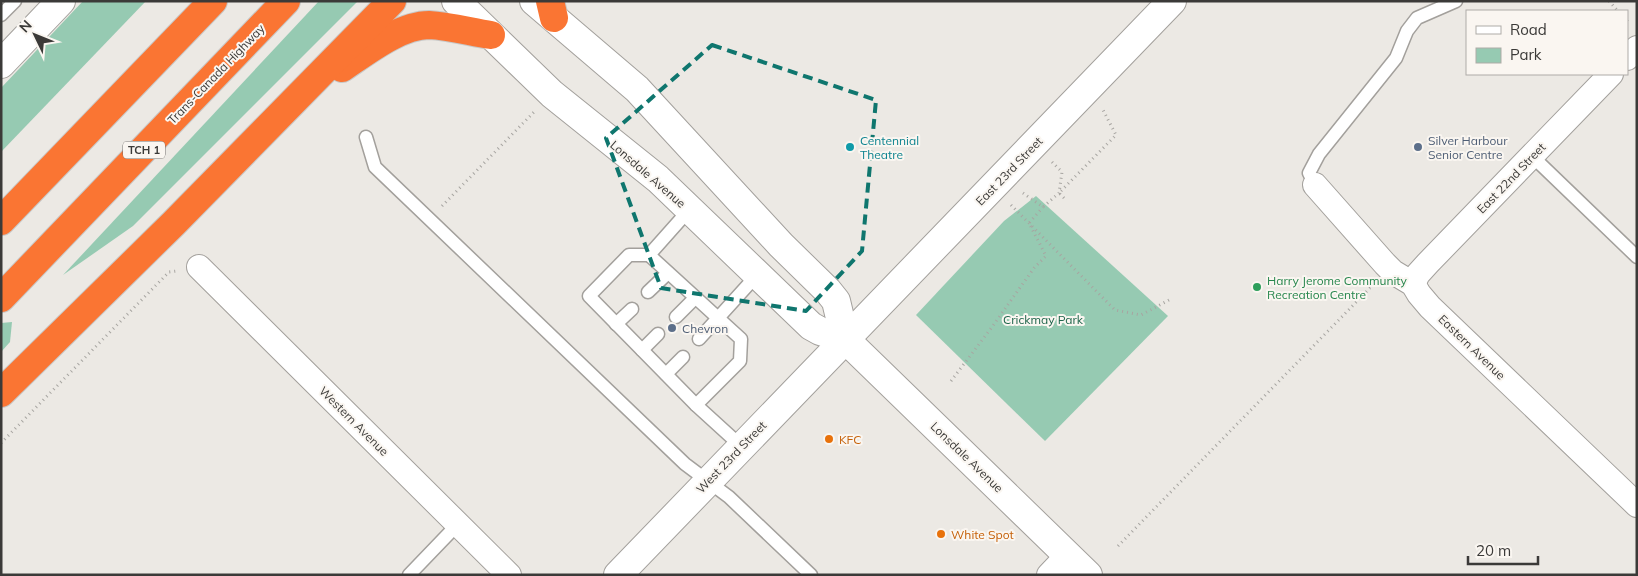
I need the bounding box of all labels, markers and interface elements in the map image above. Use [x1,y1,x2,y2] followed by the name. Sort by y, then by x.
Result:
[10,10,60,60] north arrow
[1466,10,1628,75] legend
[15,16,36,36] text: N
[1510,20,1547,39] text: Road
[164,21,268,127] street label: Trans-Canada Highway
[1510,45,1542,64] text: Park
[860,133,919,162] place label: Centennial Theatre
[1428,133,1508,162] place label: Silver Harbour Senior Centre
[972,134,1046,208] street label: East 23rd Street
[607,137,689,211] street label: Lonsdale Avenue
[1474,140,1548,216] street label: East 22nd Street
[844,141,856,153] marker: Centennial Theatre
[1412,141,1424,153] marker: Silver Harbour Senior Centre
[123,142,165,158] road number: TCH 1
[1267,273,1408,302] place label: Harry Jerome Community Recreation Centre
[1251,281,1263,293] marker: Harry Jerome Community Recreation Centre
[1435,311,1509,383] street label: Eastern Avenue
[1003,312,1084,327] park label: Crickmay Park
[682,321,728,336] place label: Chevron
[666,322,678,334] marker: Chevron
[316,383,392,459] street label: Western Avenue
[693,418,769,496] street label: West 23rd Street
[928,419,1006,495] street label: Lonsdale Avenue
[839,432,861,447] place label: KFC
[823,433,835,445] marker: KFC
[951,527,1014,542] place label: White Spot
[935,528,947,540] marker: White Spot
[1468,534,1538,566] scale bar
[1476,541,1511,560] text: 20 m

